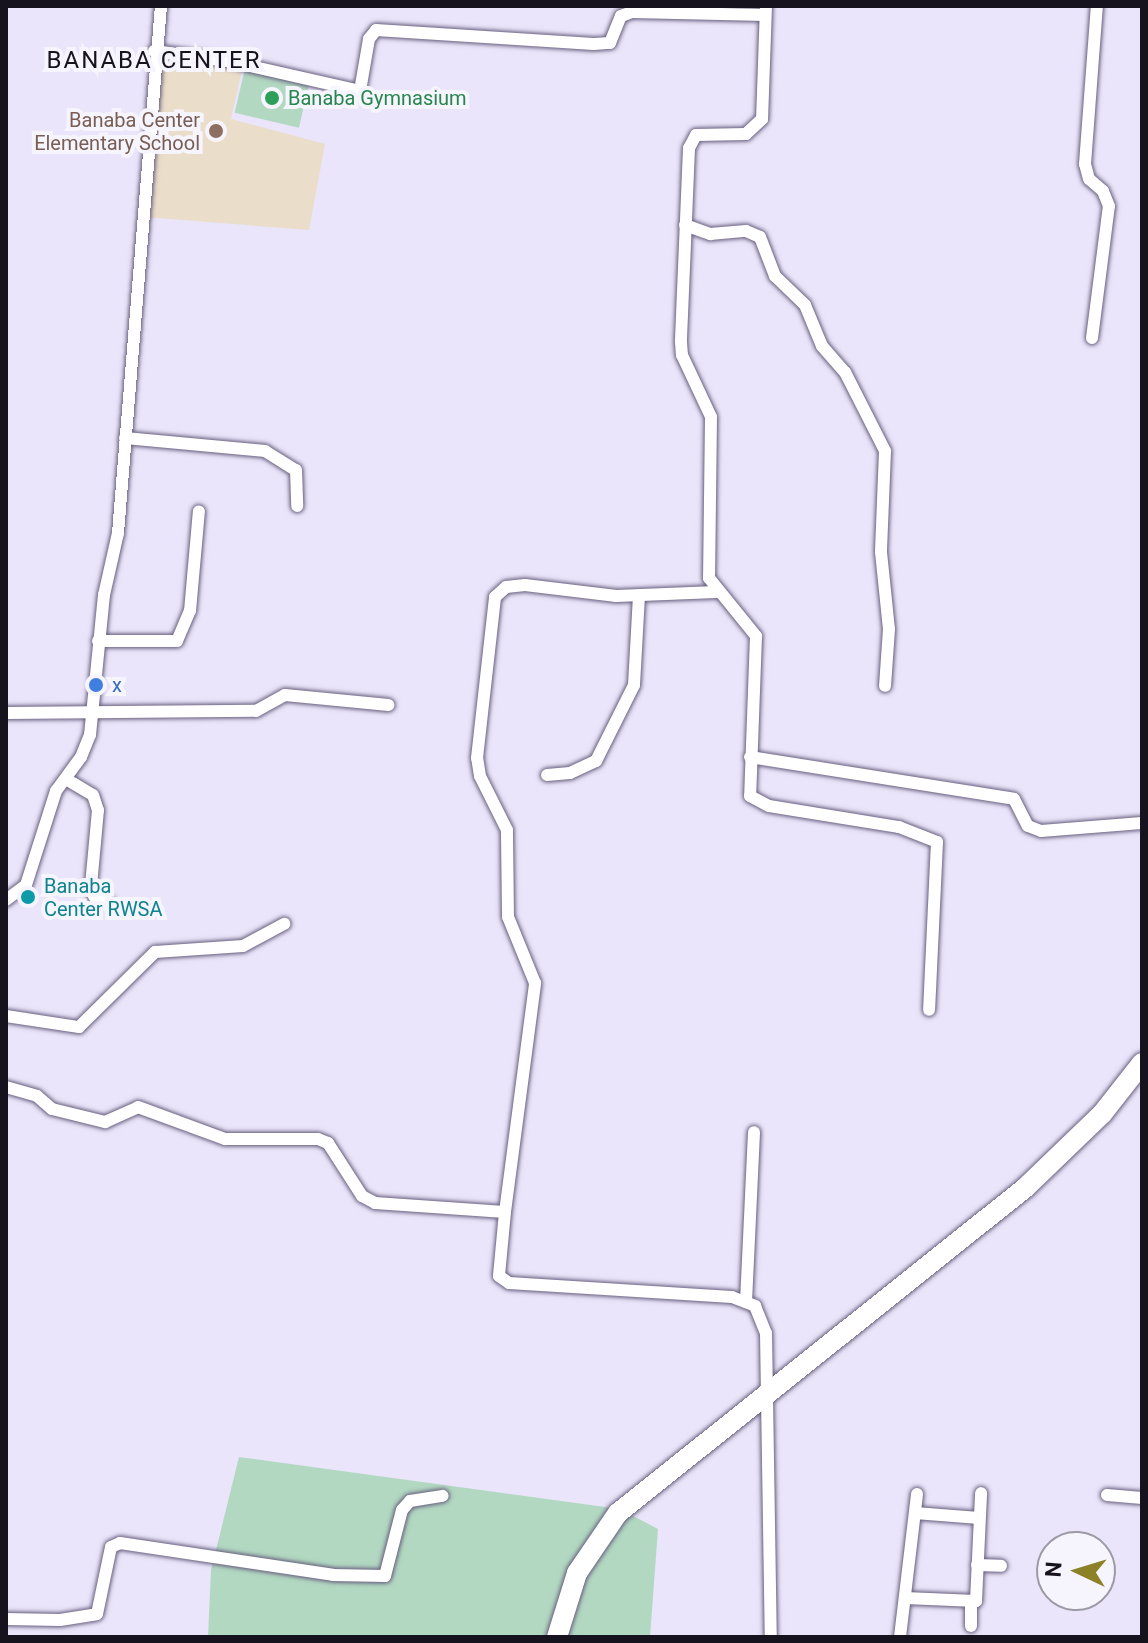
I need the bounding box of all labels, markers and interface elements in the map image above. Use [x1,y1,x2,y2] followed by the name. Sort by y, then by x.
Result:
[47,47,261,75] district label: BANABA CENTER
[288,86,467,110] place label: Banaba Gymnasium
[263,89,281,107] marker: Banaba Gymnasium
[34,108,200,155] place label: Banaba Center Elementary School
[207,122,225,140] marker: Banaba Center Elementary School
[112,673,122,697] place label: x
[87,676,105,694] marker: x
[44,874,163,921] place label: Banaba Center RWSA
[19,888,37,906] marker: Banaba Center RWSA
[1036,1531,1116,1611] north arrow
[1041,1561,1067,1578] text: N

